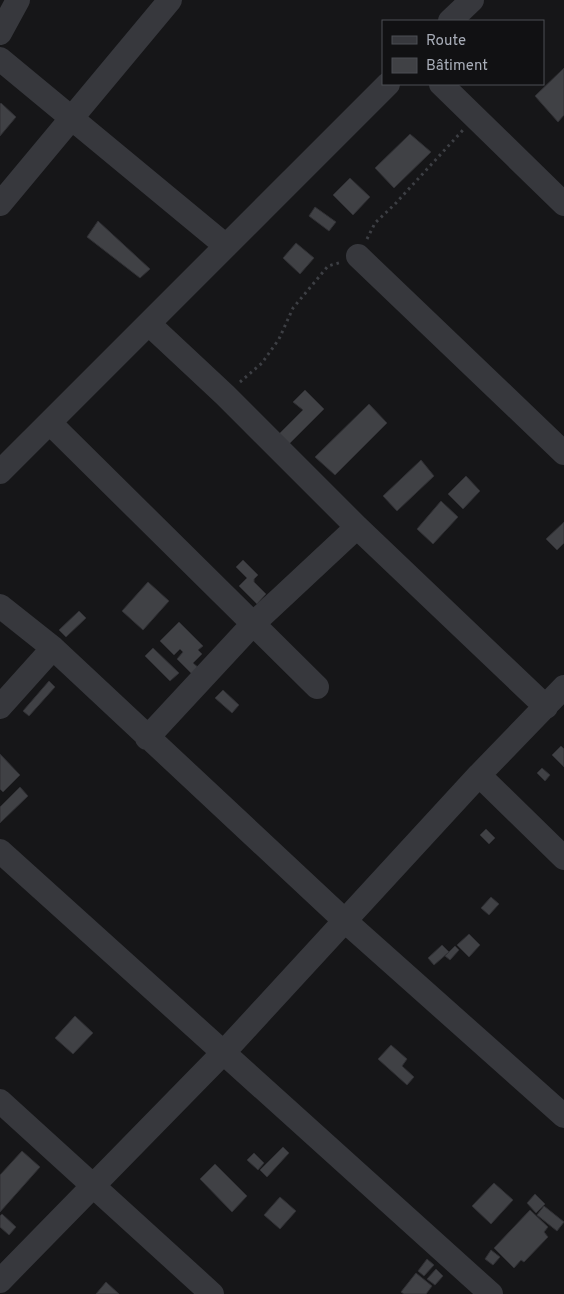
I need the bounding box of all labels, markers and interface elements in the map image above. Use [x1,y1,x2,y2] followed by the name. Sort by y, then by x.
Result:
[382,20,544,85] legend
[426,32,466,51] text: Route
[426,57,488,76] text: Bâtiment

